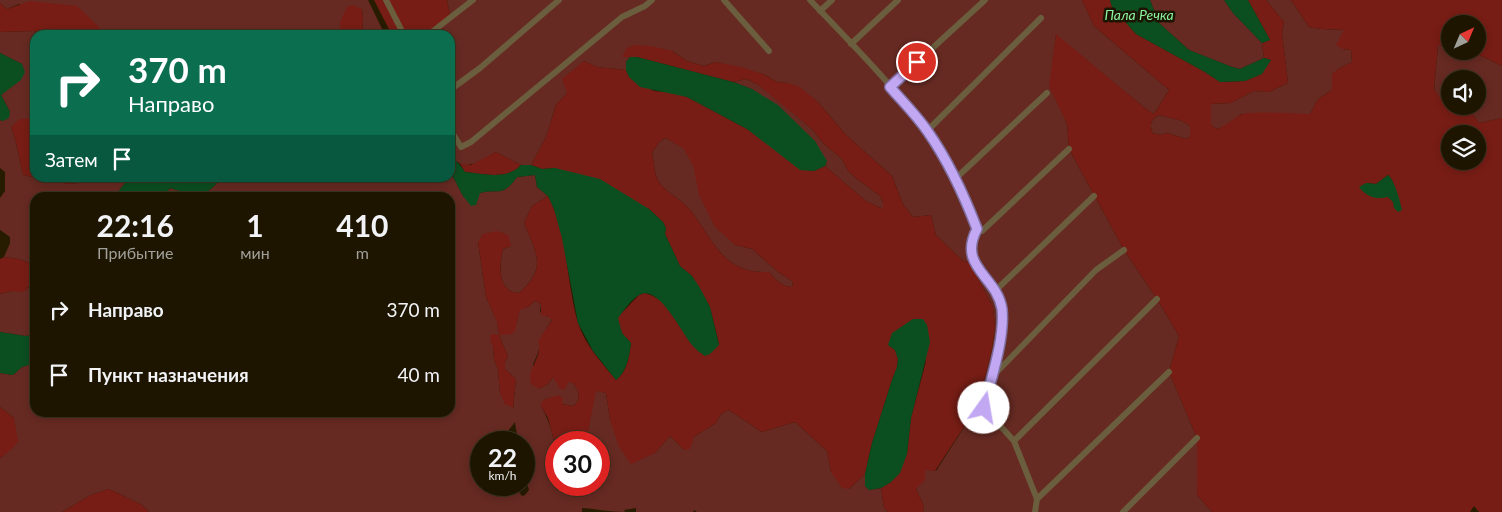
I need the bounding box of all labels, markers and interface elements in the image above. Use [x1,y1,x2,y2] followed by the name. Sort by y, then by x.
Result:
[1104,6,1174,23] water label: Пала Речка
[1441,15,1486,60] north arrow
[1441,15,1486,170] map controls
[896,41,938,83] pin
[128,48,227,90] text: 370 m
[903,48,931,76] icon: arrive
[45,50,110,115] icon: right
[1441,70,1486,115] button: sound
[128,90,214,117] text: Направо
[1441,125,1486,170] button: layers
[108,145,136,173] icon: arrive
[45,148,98,171] text: Затем
[96,207,174,243] text: 22:16
[246,207,264,243] text: 1
[336,207,389,243] text: 410
[97,243,173,262] text: Прибытие
[240,243,270,262] text: мин
[356,243,369,262] text: m
[45,296,73,324] icon: right
[88,298,164,321] text: Направо
[386,298,440,321] text: 370 m
[45,361,73,389] icon: arrive
[88,363,249,386] text: Пункт назначения
[397,363,440,386] text: 40 m
[957,381,1009,433] position arrow
[545,431,610,496] speed limit sign: 30
[488,442,517,472] text: 22
[488,468,517,483] text: km/h

